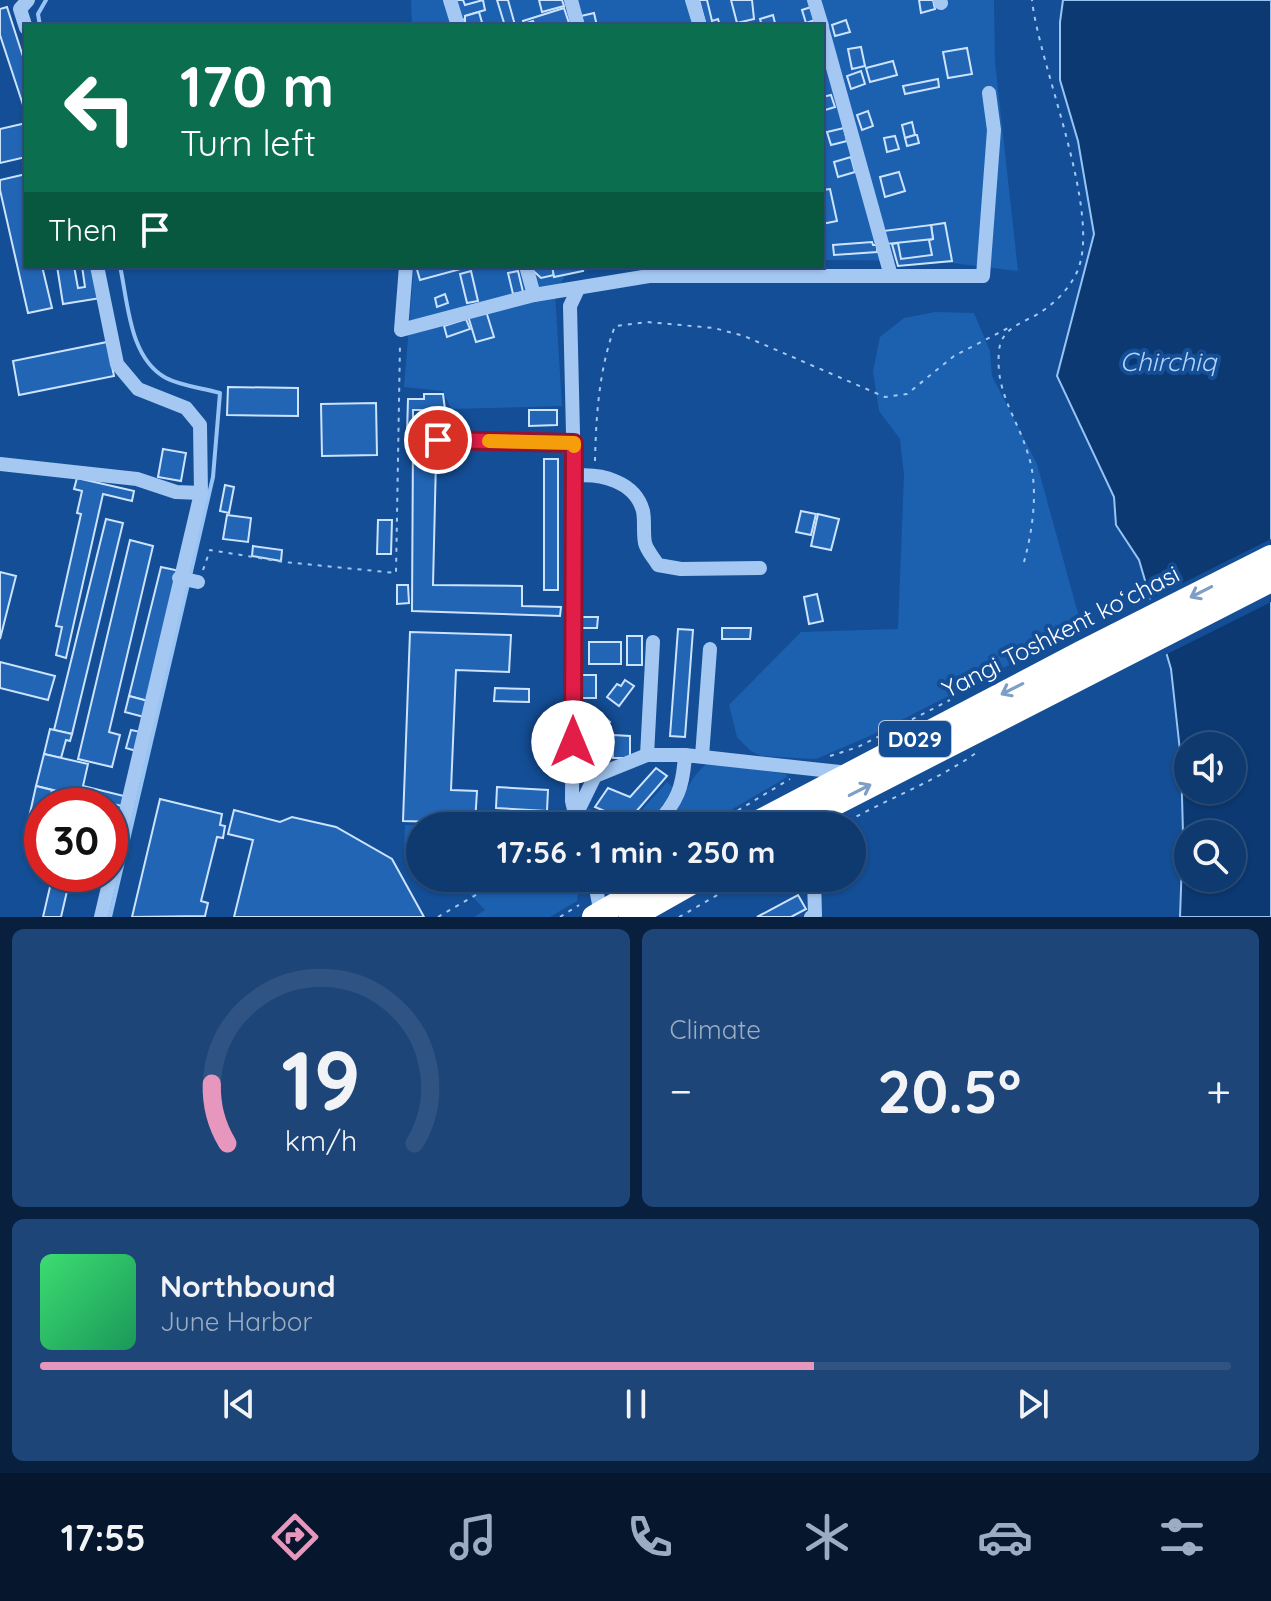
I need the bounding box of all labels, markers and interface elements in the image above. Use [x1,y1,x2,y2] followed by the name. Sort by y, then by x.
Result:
[180,51,334,121] text: 170 m
[48,56,152,160] icon: left
[180,120,316,165] text: Turn left
[133,208,177,252] icon: arrive
[48,211,117,249] text: Then
[1120,345,1217,378] water label: Chirchiq
[404,406,472,474] pin
[416,418,460,462] icon: arrive
[937,558,1184,704] street label: Yangi Toshkent ko‘chasi
[1190,585,1214,600] one-way arrow
[1000,681,1024,697] one-way arrow
[531,700,615,784] position arrow
[879,721,951,757] road number: D029
[1174,732,1246,892] map controls
[1174,732,1246,804] button: sound
[848,781,872,797] one-way arrow
[24,788,128,892] speed limit sign: 30
[1174,820,1246,892] button: search
[497,833,775,871] text: 17:56 · 1 min · 250 m
[670,1013,761,1046] text: Climate
[281,1027,361,1131] text: 19
[877,1053,1021,1128] text: 20.5°
[670,1063,692,1118] text: −
[1206,1063,1231,1118] text: +
[284,1122,357,1158] text: km/h
[160,1267,336,1305] text: Northbound
[160,1305,312,1338] text: June Harbor
[217,1382,261,1426] icon: previous
[614,1382,658,1426] icon: pause
[1011,1382,1055,1426] icon: next
[267,1509,323,1565] icon: directions
[445,1509,501,1565] icon: music
[622,1509,678,1565] icon: phone
[799,1509,855,1565] icon: climate
[977,1509,1033,1565] icon: car
[1154,1509,1210,1565] icon: filters
[61,1515,146,1560] text: 17:55

